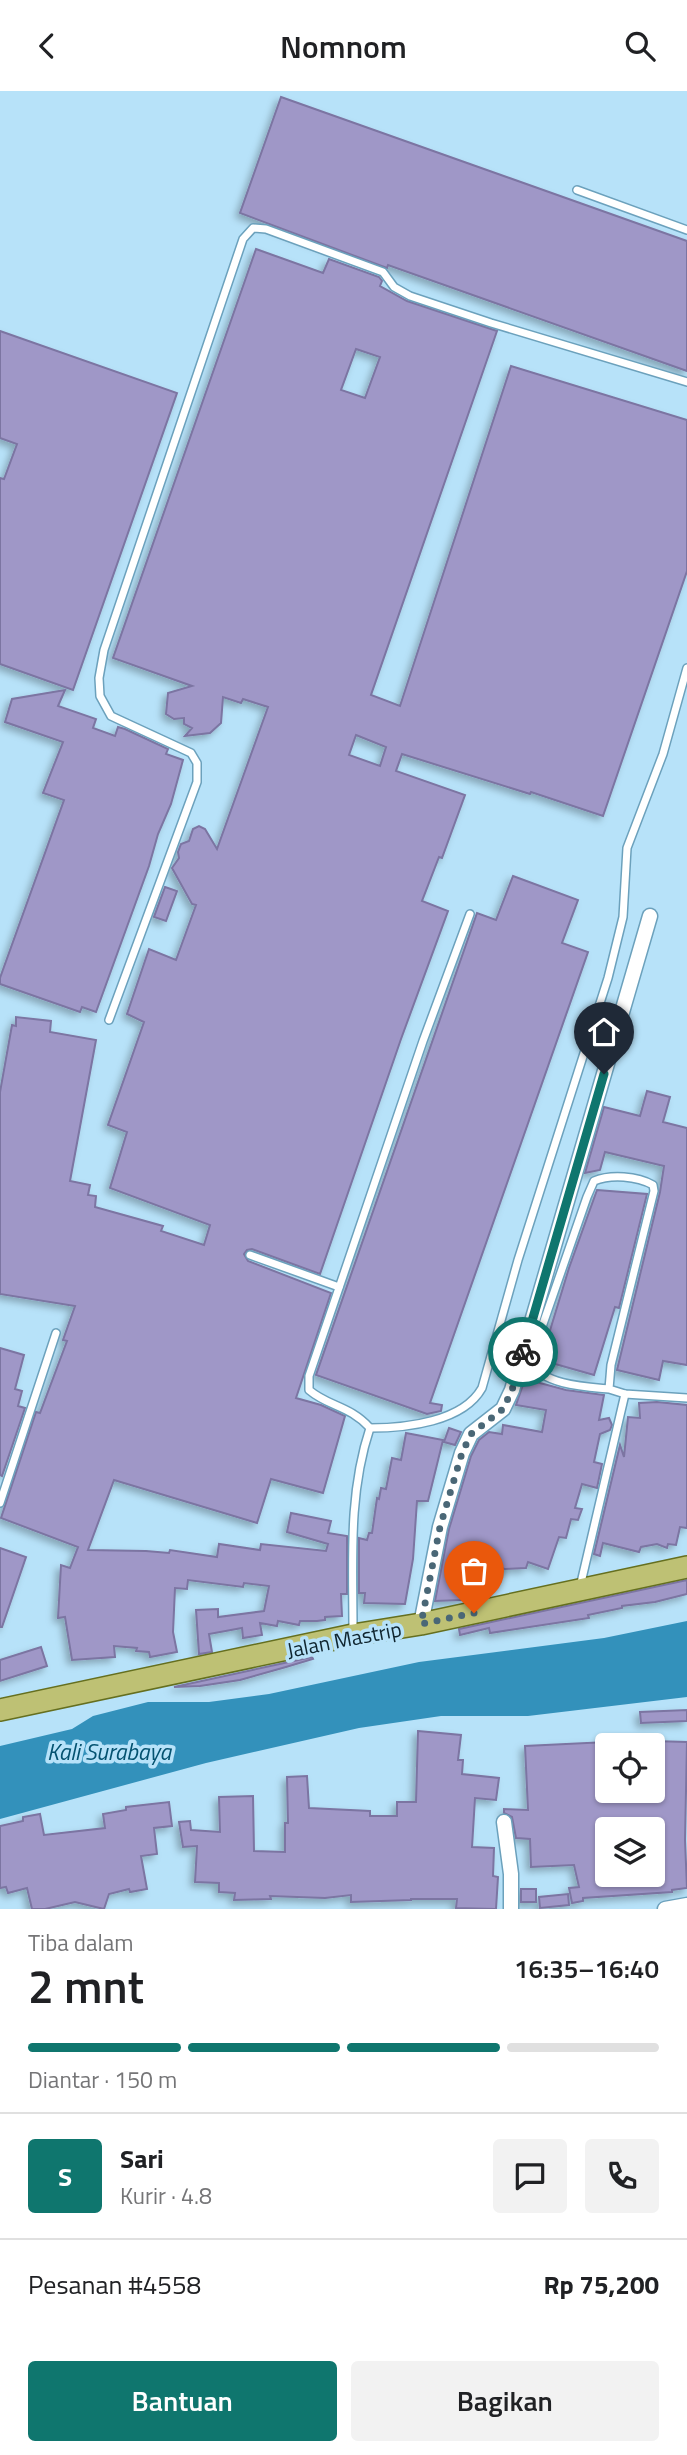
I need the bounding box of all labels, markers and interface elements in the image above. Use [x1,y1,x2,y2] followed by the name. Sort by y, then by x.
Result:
[280,22,407,70] text: Nomnom
[28,27,66,65] icon: back
[621,27,659,65] icon: search
[574,1002,634,1074] pin
[585,1013,623,1051] icon: home
[488,1317,558,1387] courier
[504,1333,542,1371] icon: bike
[444,1541,504,1613] pin
[455,1552,493,1590] icon: bag
[284,1612,404,1666] street label: Jalan Mastrip
[595,1733,665,1887] map controls
[595,1733,665,1803] button: locate
[47,1734,172,1769] water label: Kali Surabaya
[595,1817,665,1887] button: layers
[28,1925,134,1960] text: Tiba dalam
[514,1949,659,1988] text: 16:35–16:40
[28,1951,144,2021] text: 2 mnt
[28,2062,177,2097] text: Diantar · 150 m
[120,2139,164,2178] text: Sari
[493,2139,567,2213] button: chat
[585,2139,659,2213] button: phone
[58,2157,72,2196] text: S
[120,2178,212,2213] text: Kurir · 4.8
[28,2265,201,2304] text: Pesanan #4558
[543,2265,659,2304] text: Rp 75,200
[28,2361,337,2441] button: Bantuan
[351,2361,659,2441] button: Bagikan

